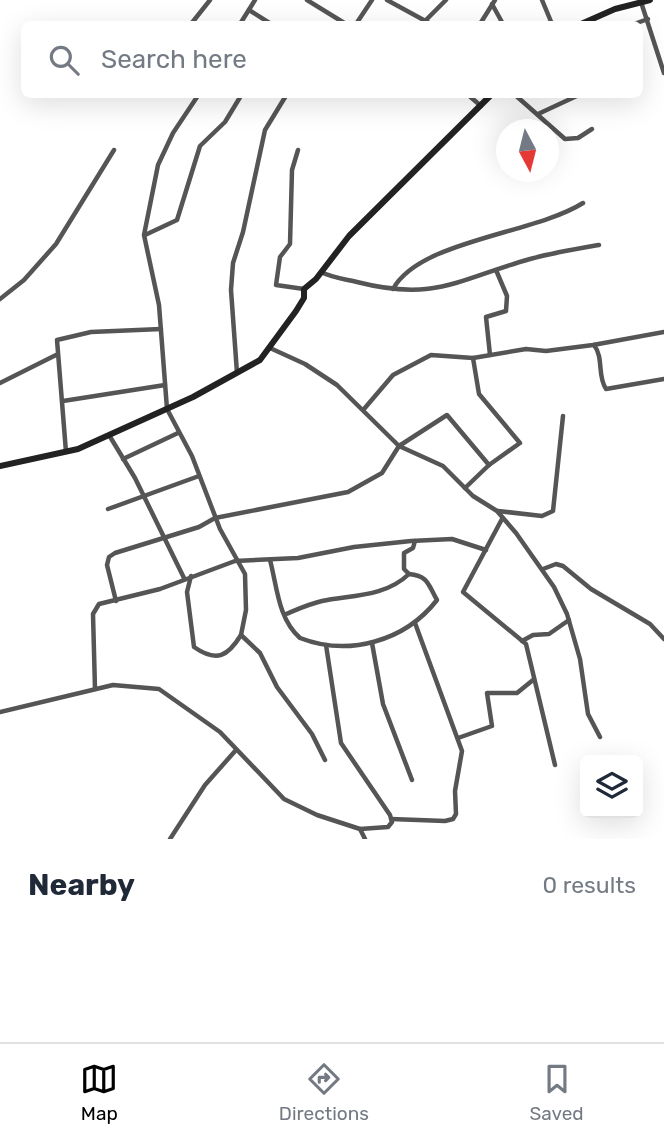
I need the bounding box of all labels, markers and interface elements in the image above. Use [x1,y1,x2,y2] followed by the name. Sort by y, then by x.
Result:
[21,21,643,98] search box
[45,41,83,79] icon: search
[101,44,247,75] text: Search here
[496,119,559,182] north arrow
[580,755,643,818] map controls
[580,755,643,818] button: layers
[28,867,135,903] text: Nearby
[542,871,636,899] text: 0 results
[80,1060,118,1125] tab: Map
[279,1060,369,1125] tab: Directions
[529,1060,584,1125] tab: Saved

